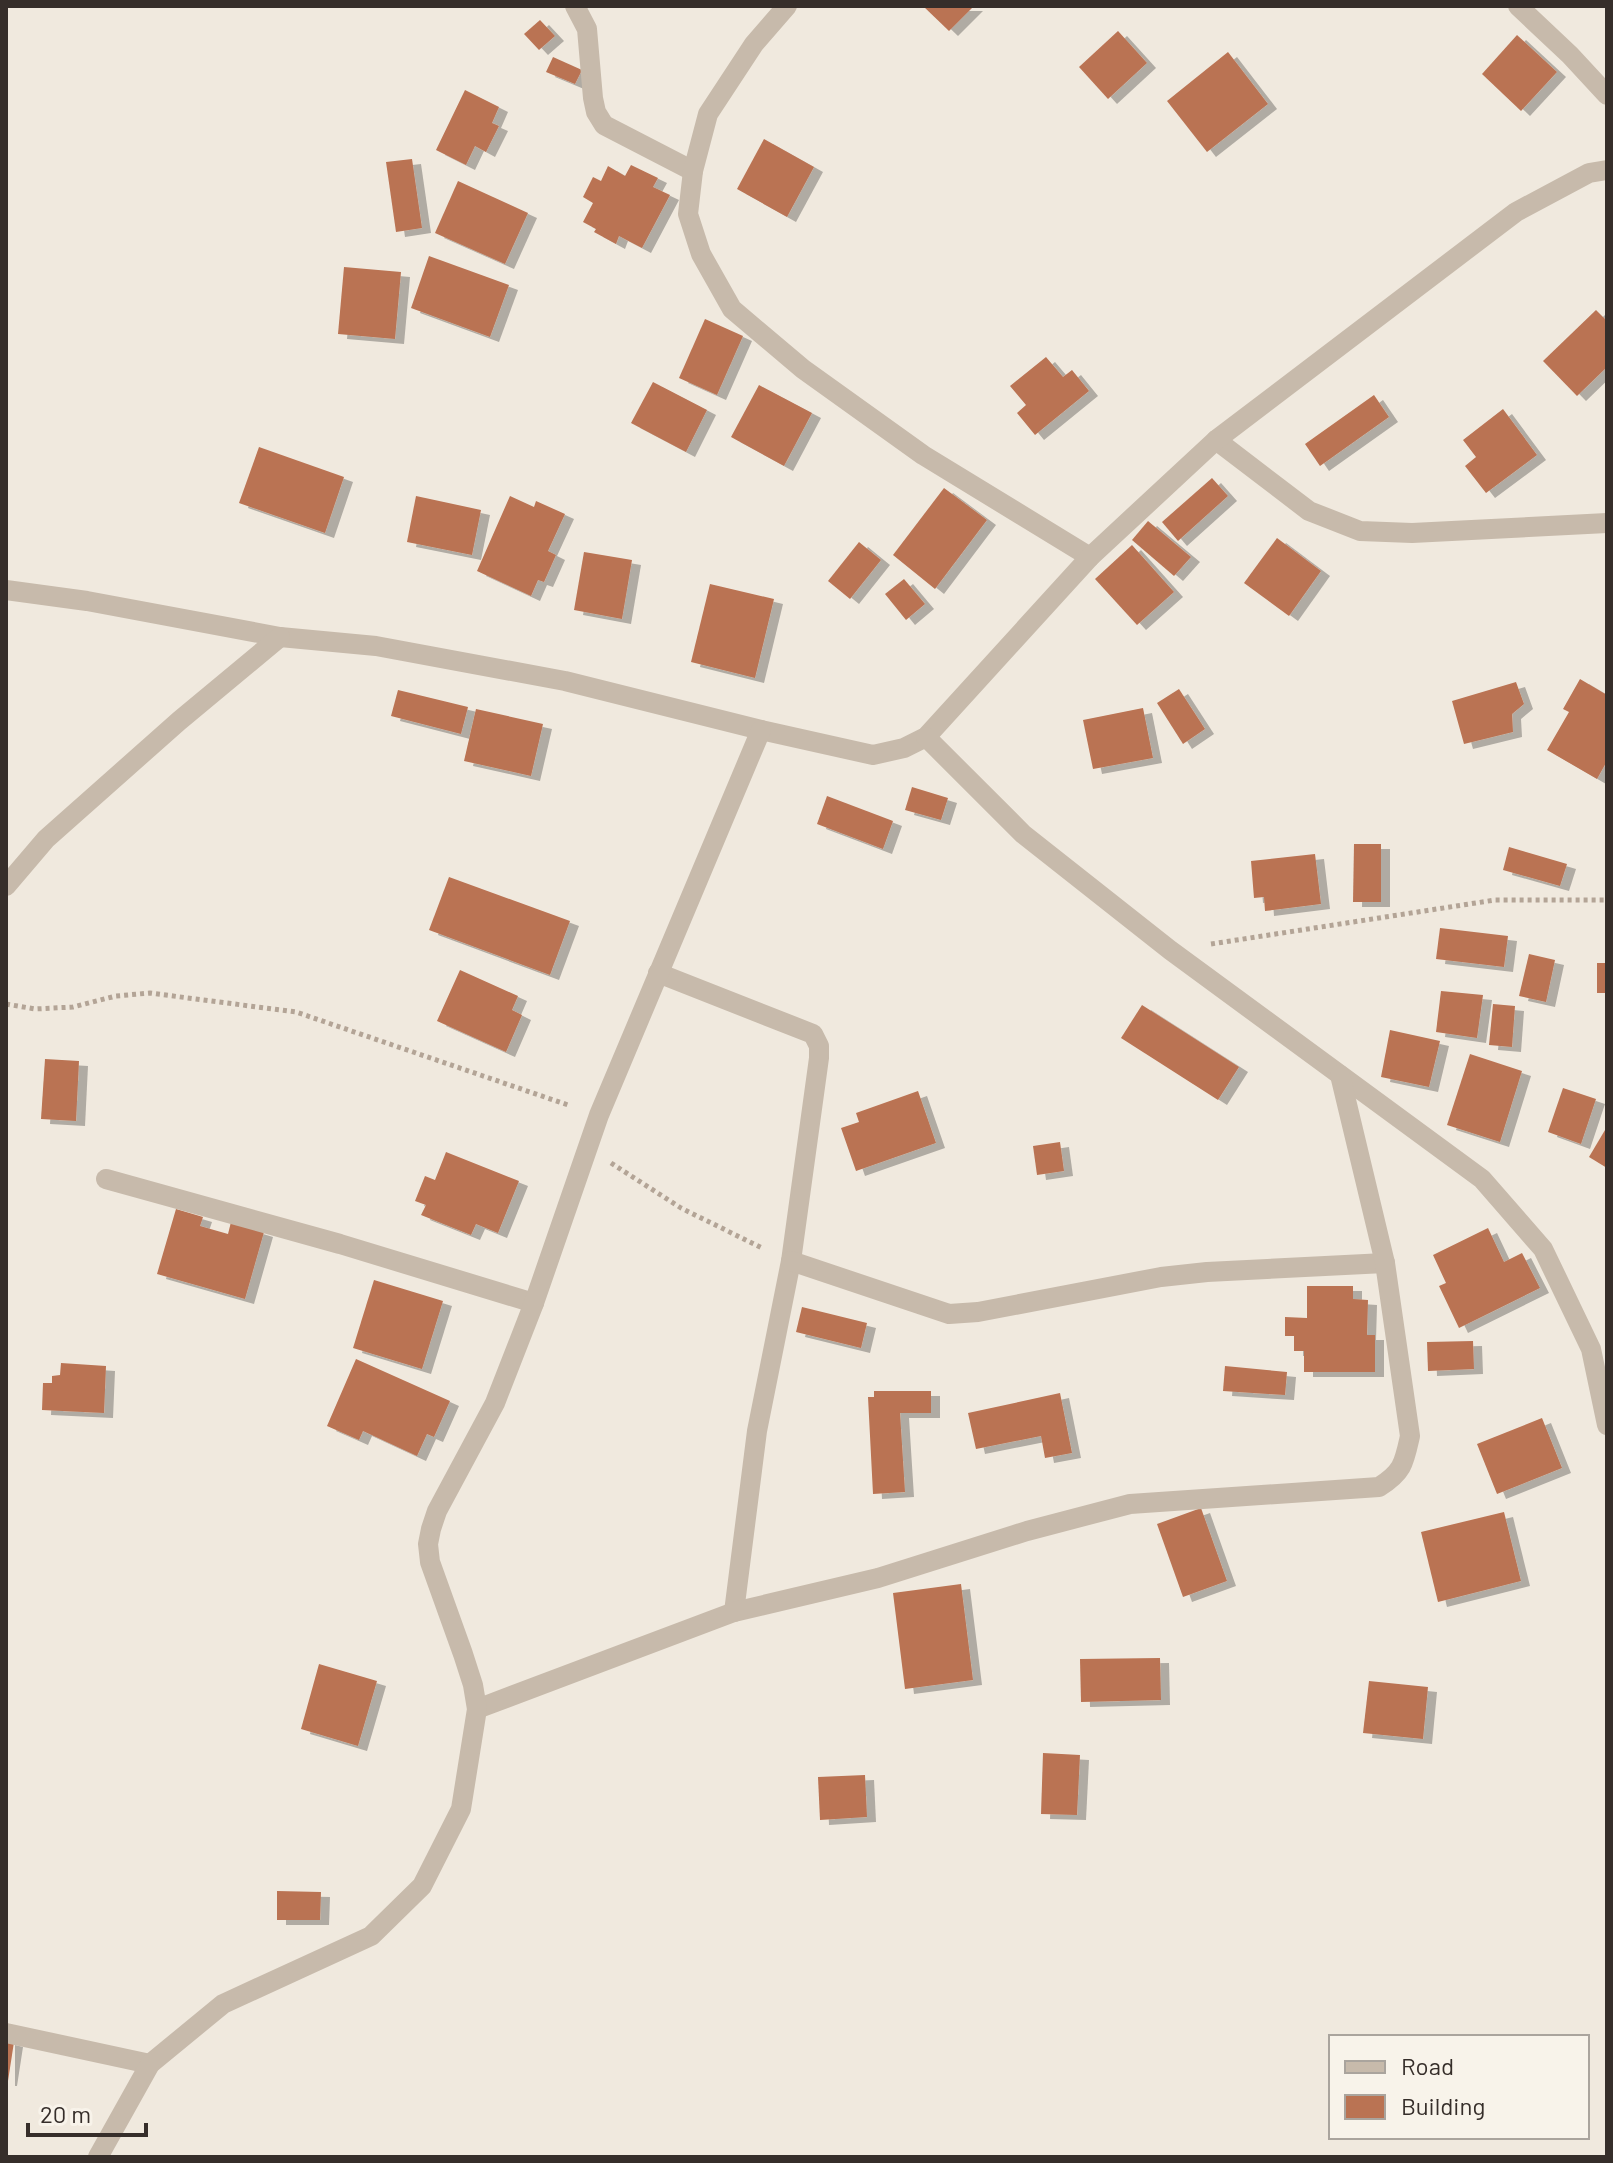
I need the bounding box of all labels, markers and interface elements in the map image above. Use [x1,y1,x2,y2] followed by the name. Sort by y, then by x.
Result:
[1329,2035,1589,2139] legend
[1401,2051,1454,2080] text: Road
[28,2087,146,2137] scale bar
[1401,2091,1485,2120] text: Building
[40,2099,91,2128] text: 20 m

